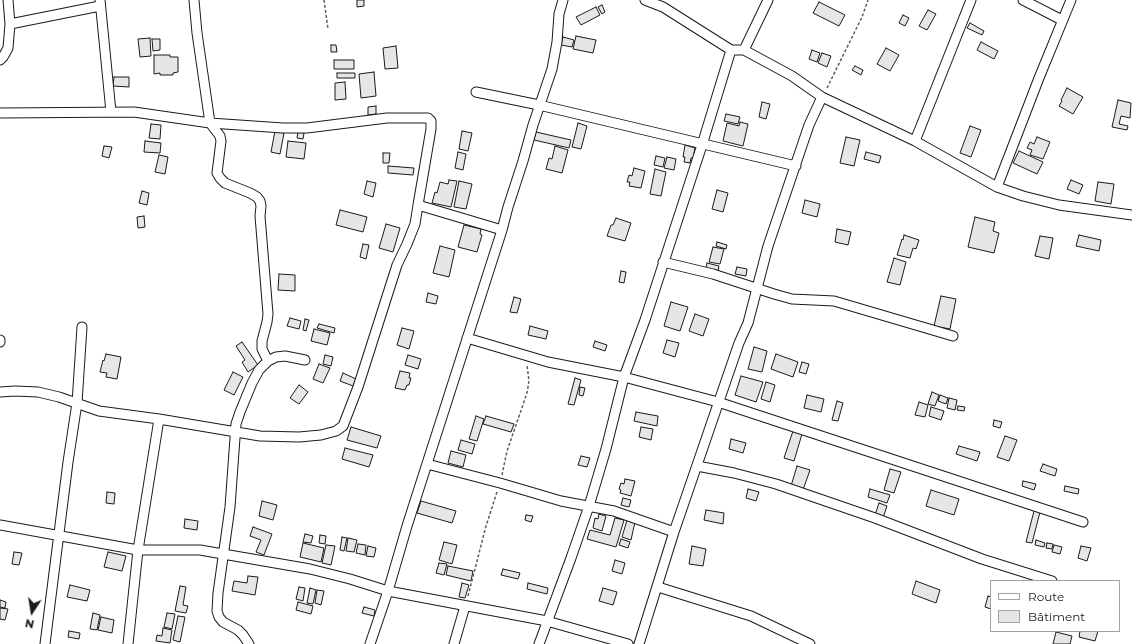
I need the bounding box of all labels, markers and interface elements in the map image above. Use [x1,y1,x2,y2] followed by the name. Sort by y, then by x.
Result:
[990,580,1120,632] legend
[1028,589,1064,604] text: Route
[12,592,52,632] north arrow
[1028,609,1085,624] text: Bâtiment
[24,616,35,632] text: N

